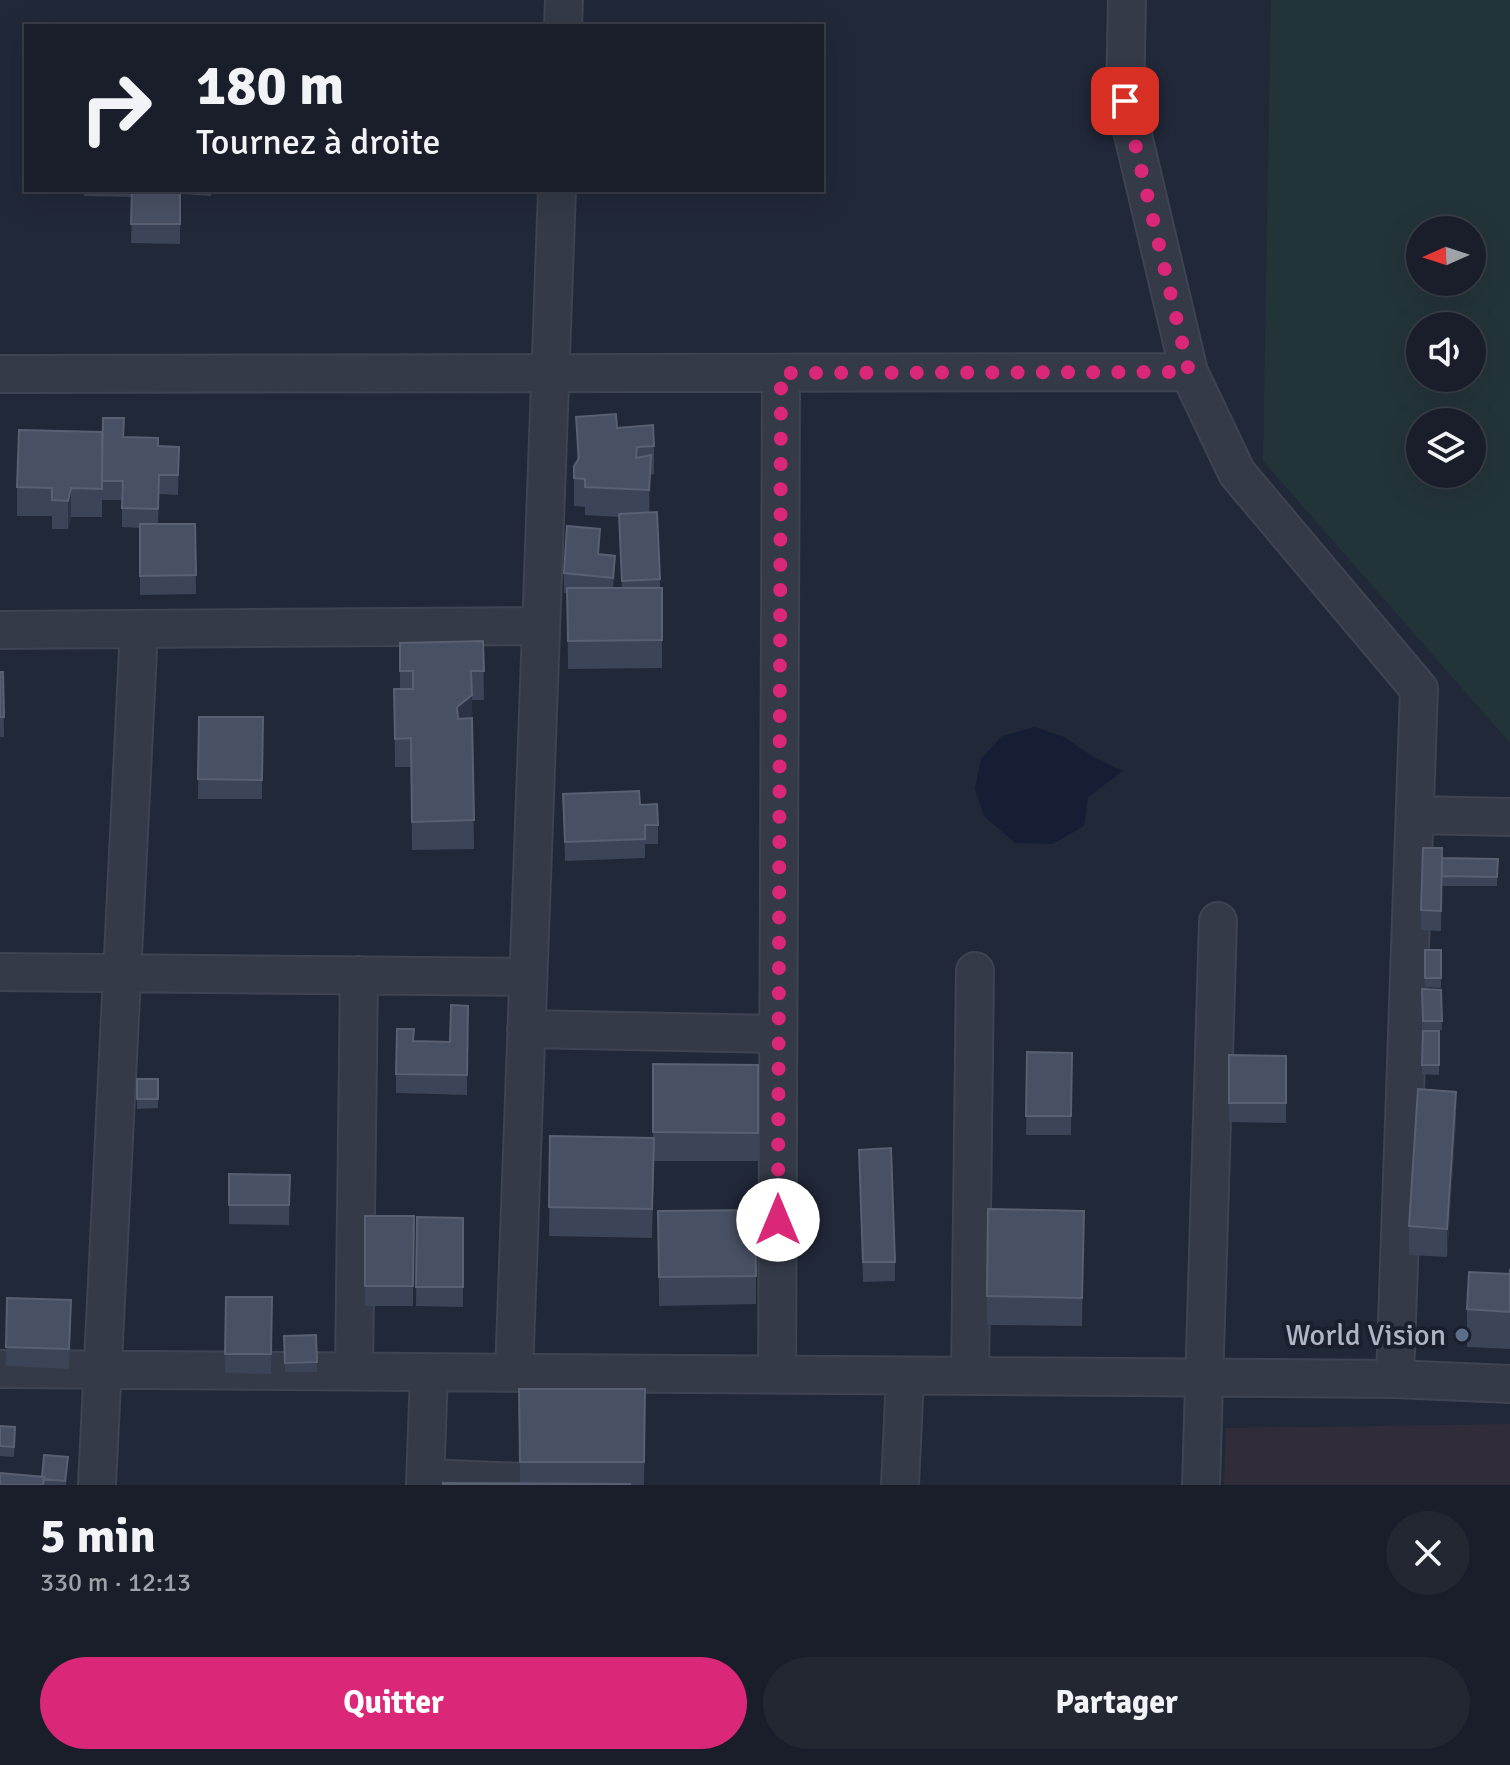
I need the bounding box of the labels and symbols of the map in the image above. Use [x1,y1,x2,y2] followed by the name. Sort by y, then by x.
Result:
[1091,67,1159,135] pin
[1406,216,1486,296] north arrow
[736,1178,820,1262] position arrow
[1285,1317,1446,1354] place label: World Vision
[1453,1326,1471,1344] marker: World Vision

